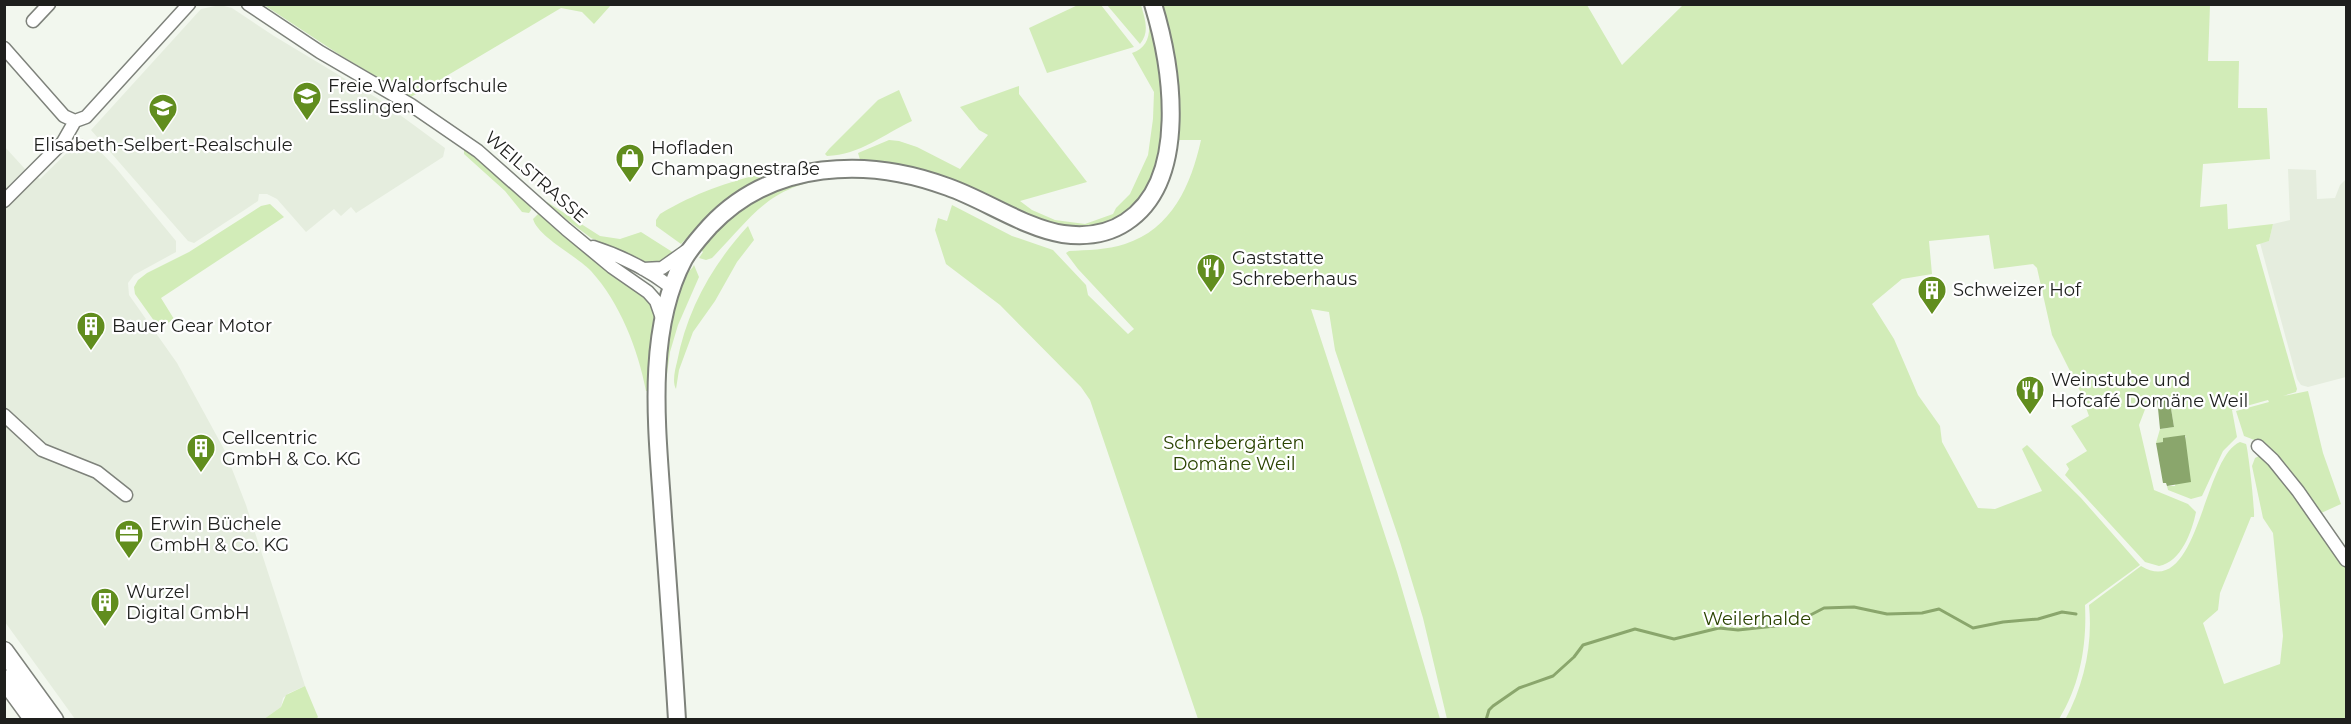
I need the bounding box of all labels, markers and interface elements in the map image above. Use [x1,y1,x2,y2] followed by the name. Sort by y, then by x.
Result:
[328,75,508,118] place label: Freie Waldorfschule Esslingen
[291,80,323,122] school or university icon: Freie Waldorfschule Esslingen
[147,92,179,134] school or university icon: Elisabeth-Selbert-Realschule
[480,126,592,228] street label: WEILSTRASSE
[33,134,293,156] place label: Elisabeth-Selbert-Realschule
[651,137,820,180] place label: Hofladen Champagnestraße
[614,142,646,184] shop icon: Hofladen Champagnestraße
[1232,247,1357,290] place label: Gaststatte Schreberhaus
[1195,252,1227,294] restaurant icon: Gaststatte Schreberhaus
[1916,274,1948,316] building icon: Schweizer Hof
[1953,279,2082,301] place label: Schweizer Hof
[75,310,107,352] building icon: Bauer Gear Motor
[112,315,272,337] place label: Bauer Gear Motor
[2051,369,2248,412] place label: Weinstube und Hofcafé Domäne Weil
[2014,374,2046,416] restaurant icon: Weinstube und Hofcafé Domäne Weil
[222,427,361,470] place label: Cellcentric GmbH & Co. KG
[185,432,217,474] building icon: Cellcentric GmbH & Co. KG
[1163,432,1305,475] park label: Schrebergärten Domäne Weil
[150,513,289,556] place label: Erwin Büchele GmbH & Co. KG
[113,518,145,560] office icon: Erwin Büchele GmbH & Co. KG
[126,581,250,624] place label: Wurzel Digital GmbH
[89,586,121,628] building icon: Wurzel Digital GmbH
[1703,608,1811,630] park label: Weilerhalde

